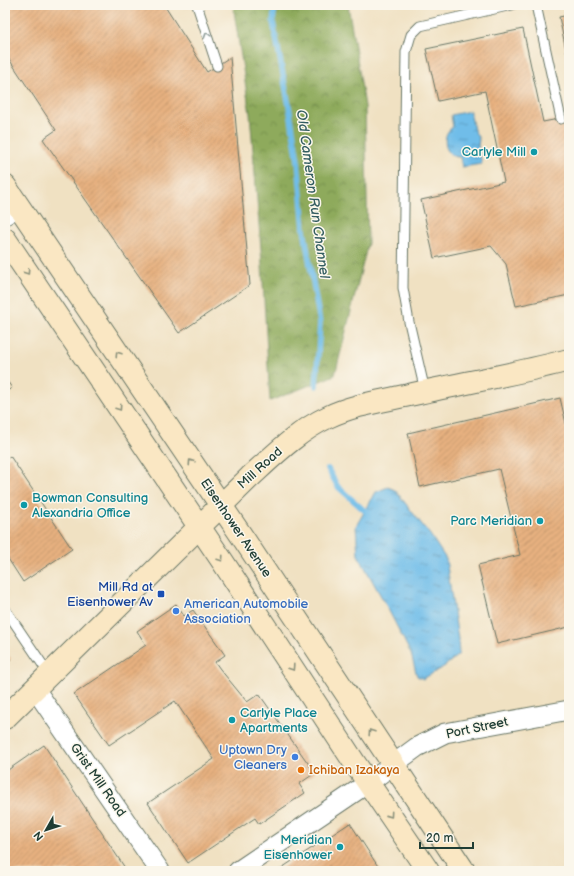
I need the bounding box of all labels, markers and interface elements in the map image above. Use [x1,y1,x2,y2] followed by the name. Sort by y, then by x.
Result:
[203,32,212,39] one-way arrow
[293,109,333,280] water label: Old Cameron Run Channel
[462,144,526,160] place label: Carlyle Mill
[529,147,539,157] marker: Carlyle Mill
[22,268,29,275] one-way arrow
[115,351,123,358] one-way arrow
[114,404,121,411] one-way arrow
[234,444,286,492] street label: Mill Road
[188,459,196,466] one-way arrow
[197,476,275,581] street label: Eisenhower Avenue
[32,490,148,521] place label: Bowman Consulting Alexandria Office
[19,500,29,510] marker: Bowman Consulting Alexandria Office
[450,513,532,529] place label: Parc Meridian
[535,516,545,526] marker: Parc Meridian
[216,555,224,562] one-way arrow
[67,579,154,610] place label: Mill Rd at Eisenhower Av
[156,589,166,599] marker: Mill Rd at Eisenhower Av
[184,596,309,627] place label: American Automobile Association
[171,606,181,616] marker: American Automobile Association
[288,664,295,671] one-way arrow
[240,705,317,736] place label: Carlyle Place Apartments
[445,714,509,742] street label: Port Street
[227,715,237,725] marker: Carlyle Place Apartments
[369,729,376,736] one-way arrow
[67,740,129,820] street label: Grist Mill Road
[219,742,288,773] place label: Uptown Dry Cleaners
[290,752,300,762] marker: Uptown Dry Cleaners
[309,762,400,778] place label: Ichiban Izakaya
[296,765,306,775] marker: Ichiban Izakaya
[26,810,66,850] north arrow
[385,811,393,818] one-way arrow
[420,824,473,850] scale bar
[31,829,46,843] text: N
[426,831,453,846] text: 20 m
[263,832,332,863] place label: Meridian Eisenhower
[335,842,345,852] marker: Meridian Eisenhower

